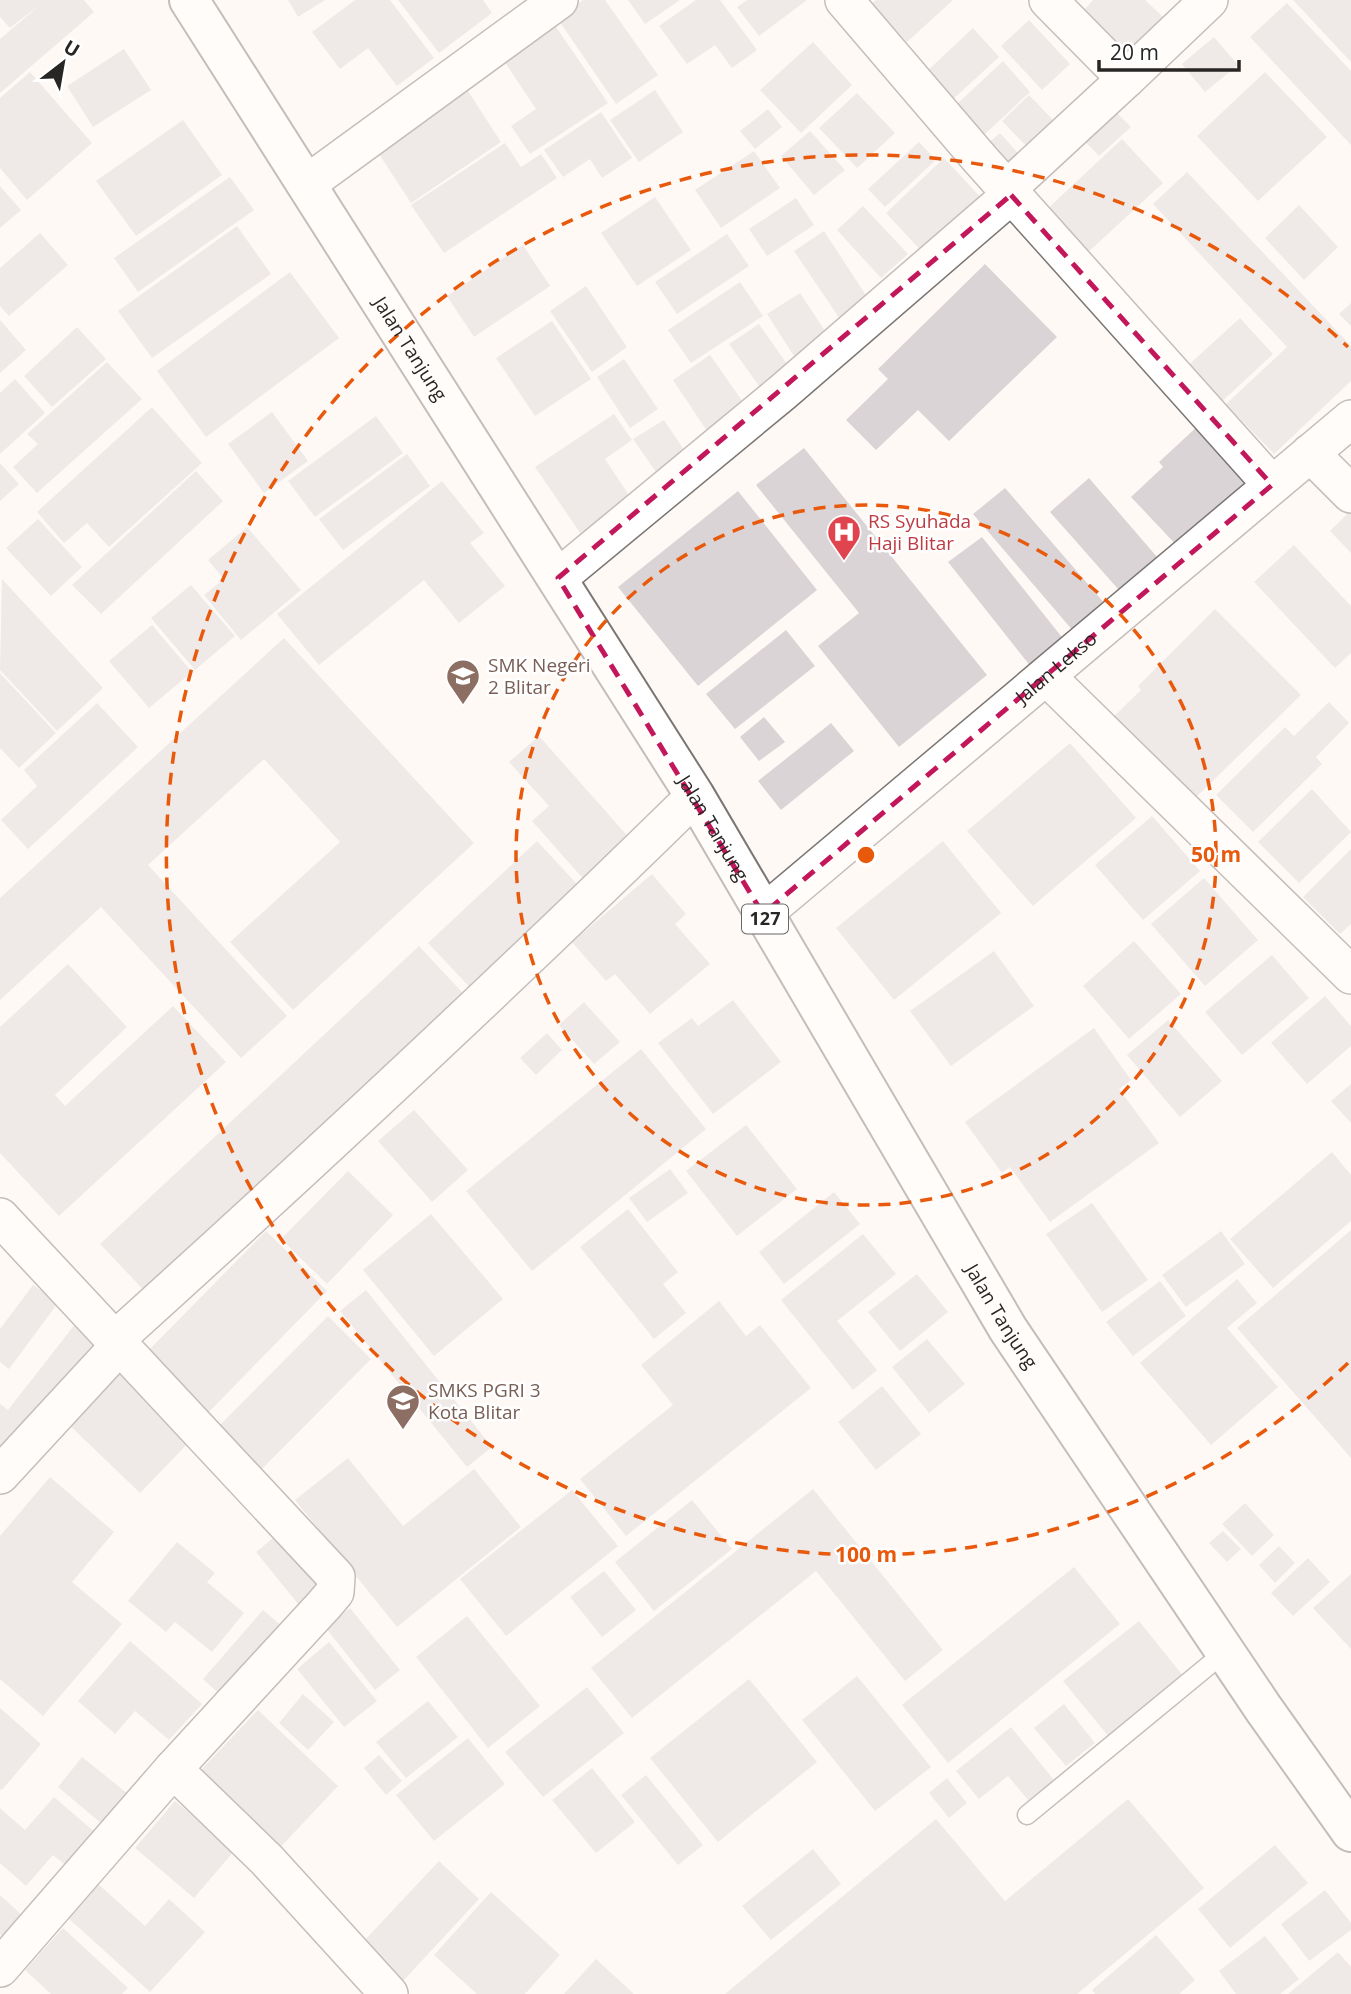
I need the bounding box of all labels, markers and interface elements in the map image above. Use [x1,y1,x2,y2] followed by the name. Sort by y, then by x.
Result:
[28,28,98,98] north arrow
[1099,28,1239,72] scale bar
[59,34,85,63] text: U
[1110,38,1159,66] text: 20 m
[367,290,453,406] street label: Jalan Tanjung
[868,508,971,556] place label: RS Syuhada Haji Blitar
[825,513,863,562] hospital icon: RS Syuhada Haji Blitar
[1008,626,1102,710] street label: Jalan Lekso
[488,652,591,700] place label: SMK Negeri 2 Blitar
[444,657,482,706] school or university icon: SMK Negeri 2 Blitar
[671,768,755,886] street label: Jalan Tanjung
[1191,840,1241,868] text: 50 m
[854,843,878,867] centre of rings
[742,904,788,934] road number: 127
[958,1257,1044,1374] street label: Jalan Tanjung
[428,1377,541,1425] place label: SMKS PGRI 3 Kota Blitar
[384,1382,422,1431] school or university icon: SMKS PGRI 3 Kota Blitar
[835,1540,897,1568] text: 100 m

